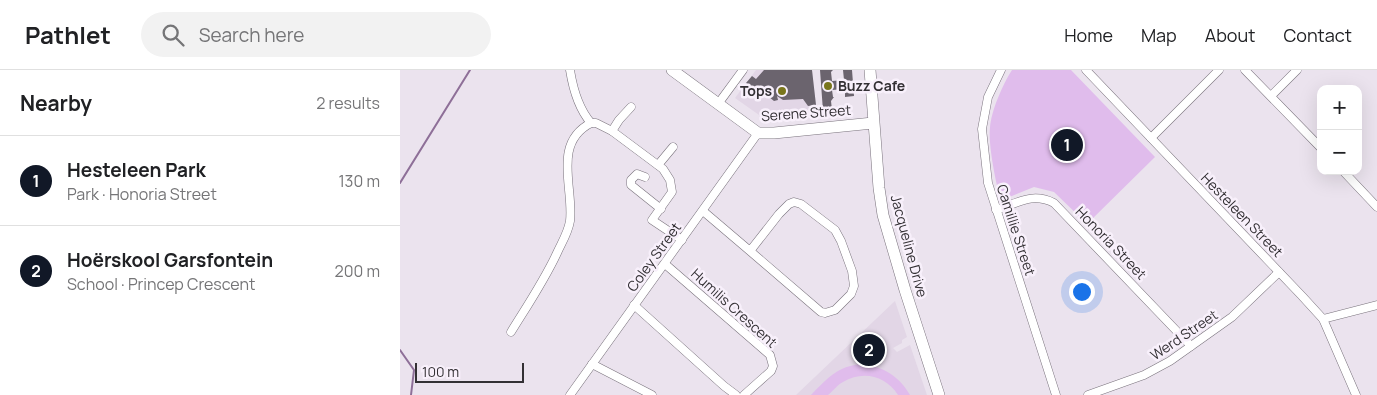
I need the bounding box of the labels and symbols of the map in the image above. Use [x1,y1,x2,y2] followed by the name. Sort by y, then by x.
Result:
[838,76,905,95] place label: Buzz Cafe
[822,80,834,92] marker: Buzz Cafe
[740,81,772,100] place label: Tops
[776,85,788,97] marker: Tops
[760,100,852,125] street label: Serene Street
[1051,126,1083,164] pin: 1
[1197,168,1288,261] street label: Hesteleen Street
[993,182,1040,278] street label: Camillie Street
[887,193,932,299] street label: Jacqueline Drive
[1072,202,1151,283] street label: Honoria Street
[622,218,685,295] street label: Coley Street
[687,264,782,352] street label: Humilis Crescent
[1069,279,1095,305] your location
[1146,305,1222,364] street label: Werd Street
[853,331,885,369] pin: 2
[415,360,524,383] scale bar

